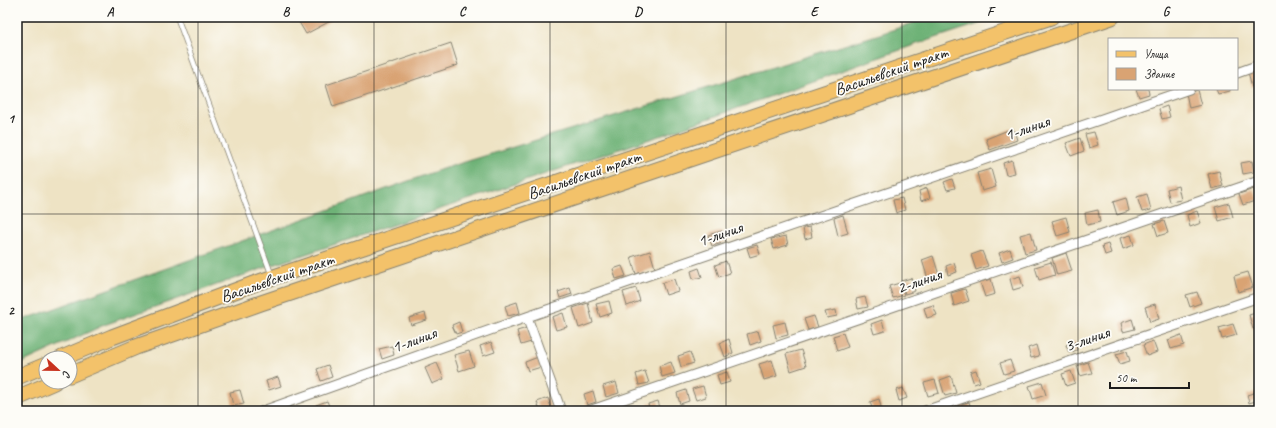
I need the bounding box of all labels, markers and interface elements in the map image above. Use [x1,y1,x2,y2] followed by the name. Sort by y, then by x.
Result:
[107,4,115,20] text: A
[283,4,291,20] text: B
[459,4,467,20] text: C
[634,4,643,20] text: D
[811,4,820,20] text: E
[987,4,996,20] text: F
[1163,4,1171,20] text: G
[1108,38,1238,90] legend
[832,41,951,100] street label: Васильевский тракт
[1144,46,1169,62] text: Улица
[1144,66,1175,82] text: Здание
[1002,110,1053,145] street label: 1-линия
[8,111,16,127] text: 1
[525,145,644,204] street label: Васильевский тракт
[695,216,746,251] street label: 1-линия
[218,248,337,307] street label: Васильевский тракт
[894,263,945,298] street label: 2-линия
[8,303,15,319] text: 2
[1062,321,1113,356] street label: 3-линия
[389,322,440,358] street label: 1-линия
[38,350,78,390] north arrow
[1110,364,1189,390] scale bar
[59,369,75,380] text: С
[1116,370,1138,386] text: 50 m

